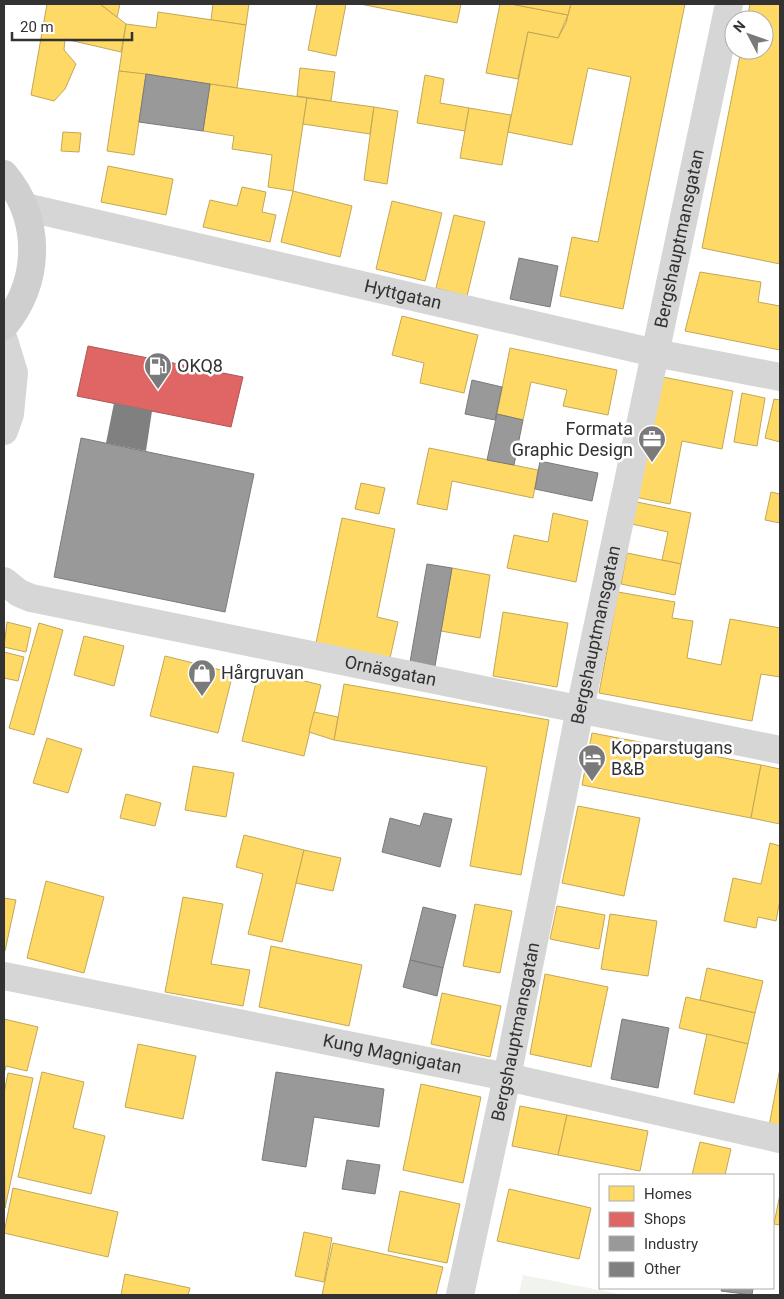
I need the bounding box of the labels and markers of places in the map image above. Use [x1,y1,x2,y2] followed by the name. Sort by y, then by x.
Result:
[143,351,173,390] fuel station icon: OKQ8
[177,355,223,376] place label: OKQ8
[512,418,633,460] place label: Formata Graphic Design
[637,424,667,463] office icon: Formata Graphic Design
[187,658,217,697] shop icon: Hårgruvan
[221,662,304,683] place label: Hårgruvan
[611,737,733,779] place label: Kopparstugans B&B
[577,743,607,782] hotel icon: Kopparstugans B&B

